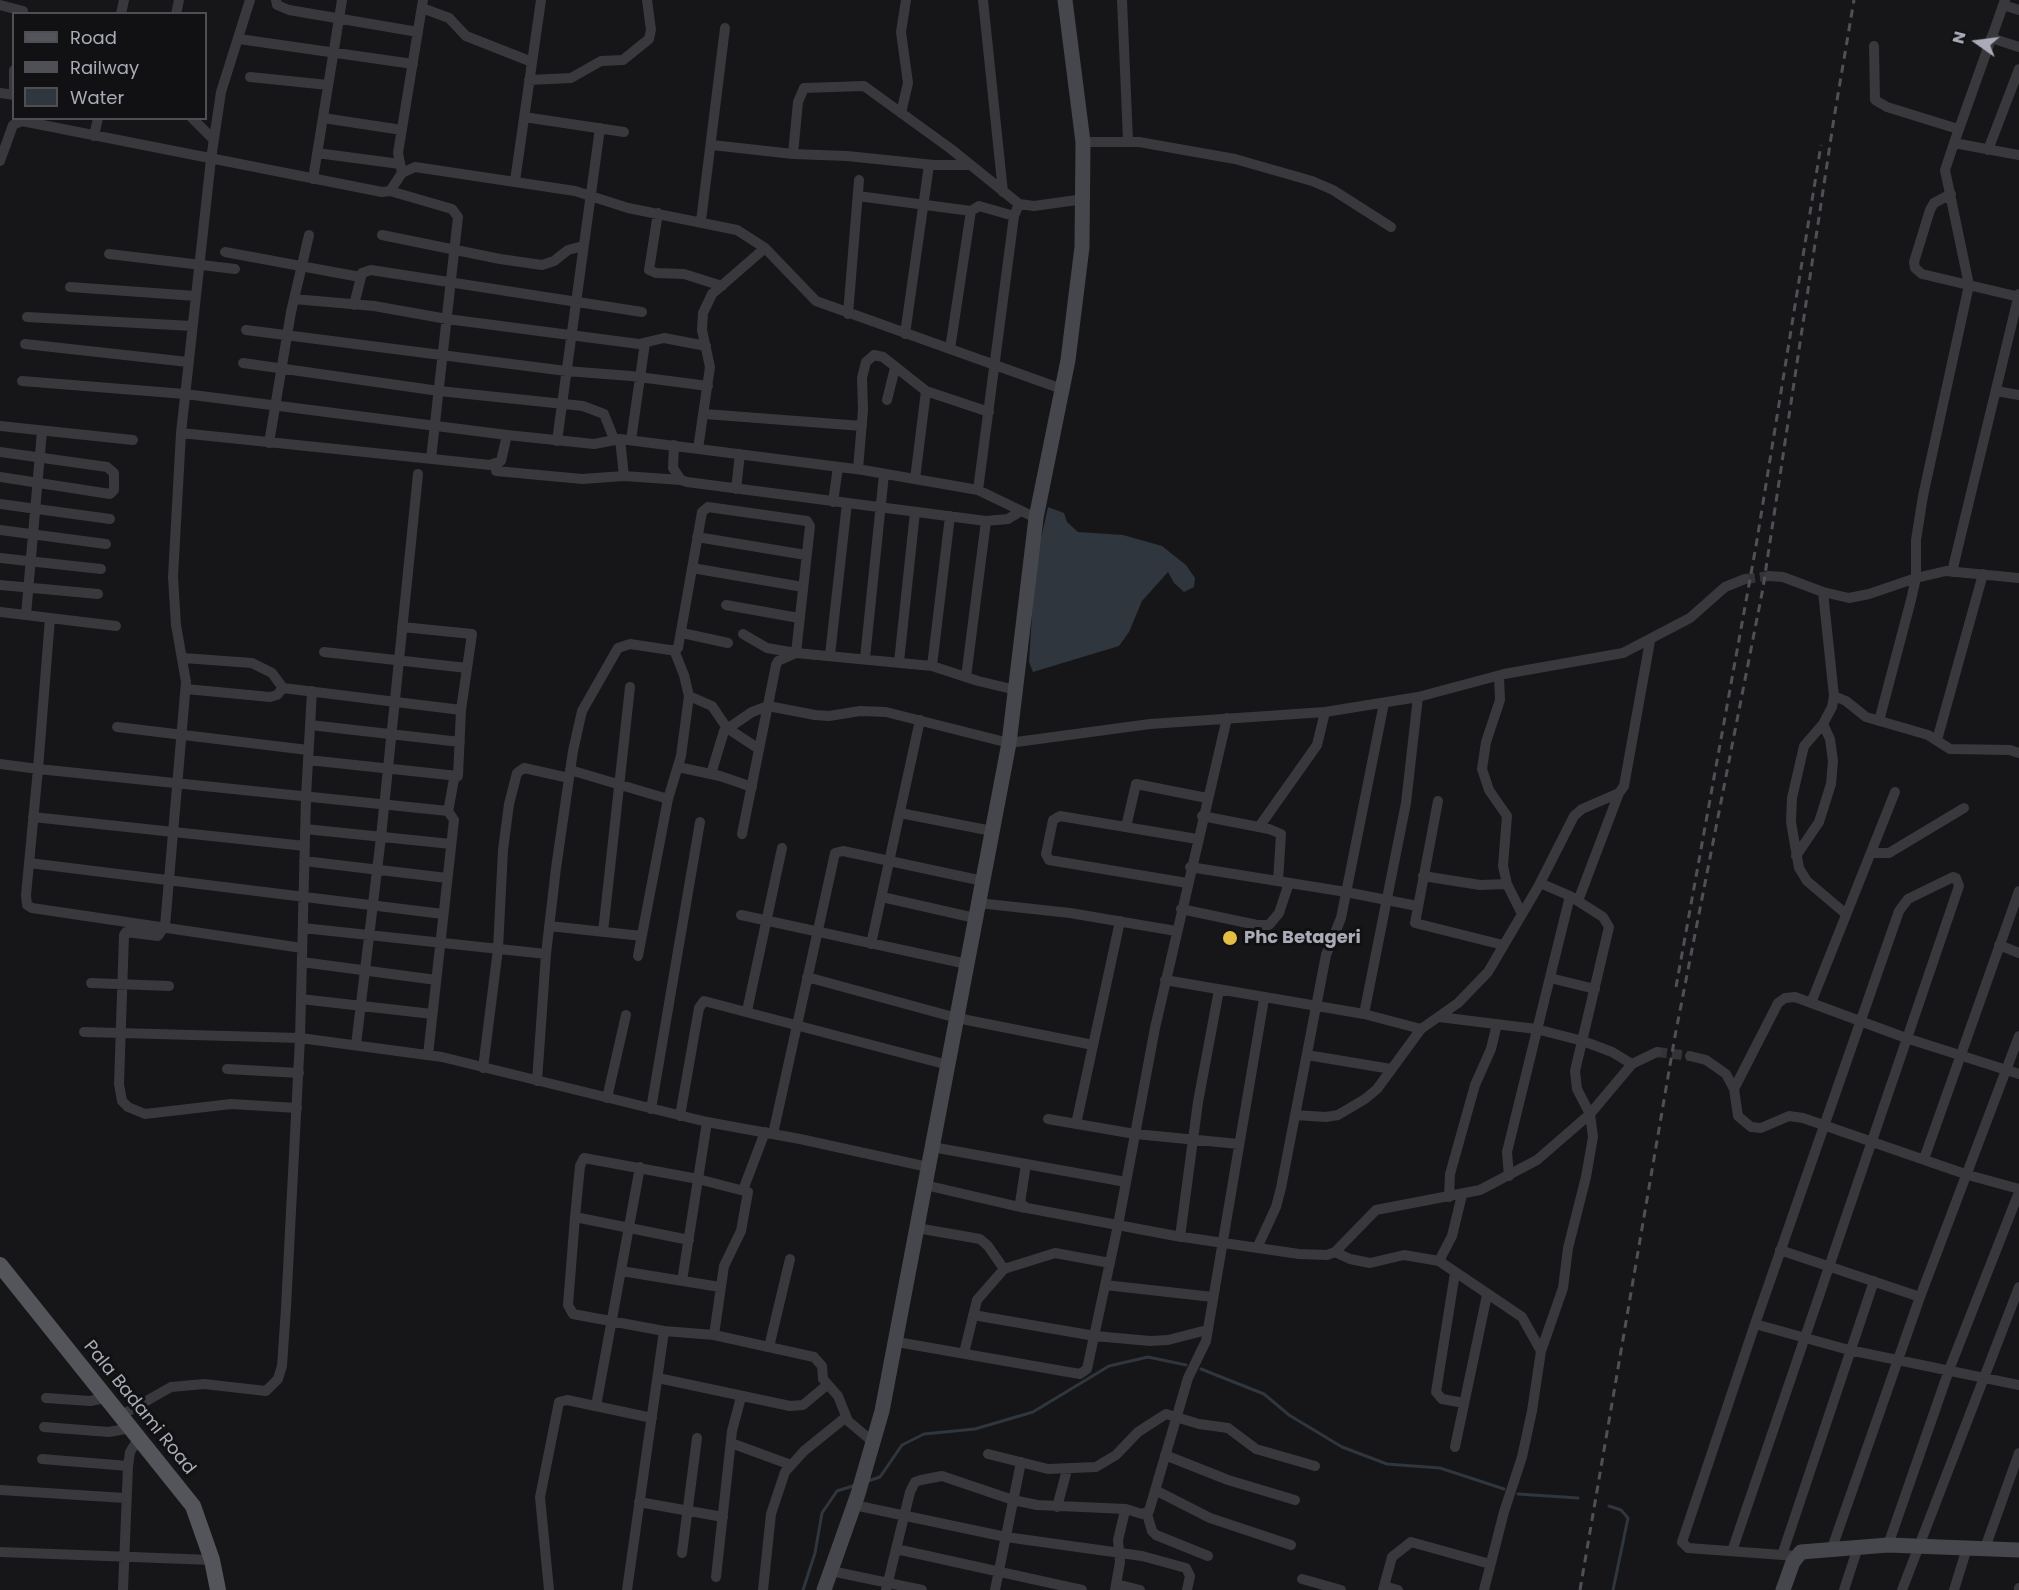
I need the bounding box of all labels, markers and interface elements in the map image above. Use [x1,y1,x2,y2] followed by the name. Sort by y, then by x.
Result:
[12,12,207,120] legend
[1947,12,2007,72] north arrow
[70,25,117,50] text: Road
[1946,29,1972,46] text: N
[70,55,139,80] text: Railway
[70,85,124,110] text: Water
[1244,927,1361,949] place label: Phc Betageri
[1221,929,1239,947] marker: Phc Betageri
[78,1337,200,1479] street label: Pala Badami Road

